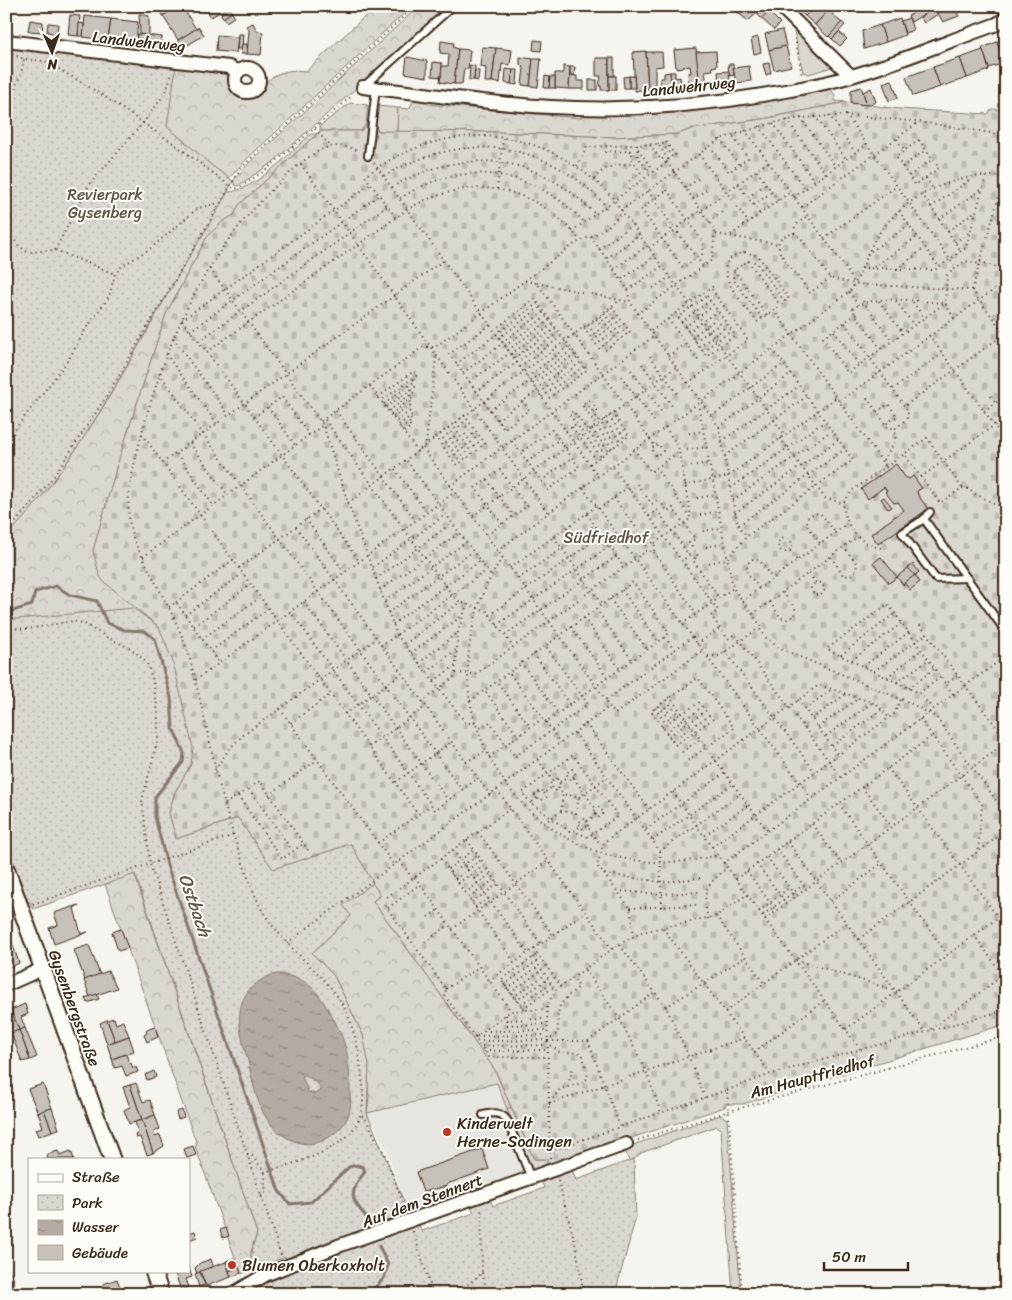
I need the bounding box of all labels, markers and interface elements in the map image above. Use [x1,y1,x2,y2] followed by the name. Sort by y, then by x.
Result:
[91,22,187,61] street label: Landwehrweg
[28,28,78,78] north arrow
[47,52,59,77] text: N
[641,67,737,106] street label: Landwehrweg
[67,180,143,227] park label: Revierpark Gysenberg
[564,523,650,552] park label: Südfriedhof
[169,869,221,942] water label: Ostbach
[40,946,109,1071] street label: Gysenbergstraße
[746,1045,880,1107] street label: Am Hauptfriedhof
[457,1109,572,1156] place label: Kinderwelt Herne-Sodingen
[441,1126,453,1138] marker: Kinderwelt Herne-Sodingen
[28,1158,190,1272] legend
[72,1164,120,1190] text: Straße
[356,1165,487,1236] street label: Auf dem Stennert
[72,1190,103,1216] text: Park
[72,1214,120,1240] text: Wasser
[72,1240,128,1266] text: Gebäude
[824,1240,908,1272] scale bar
[832,1244,867,1270] text: 50 m
[242,1251,385,1280] place label: Blumen Oberkoxholt
[226,1259,238,1271] marker: Blumen Oberkoxholt

